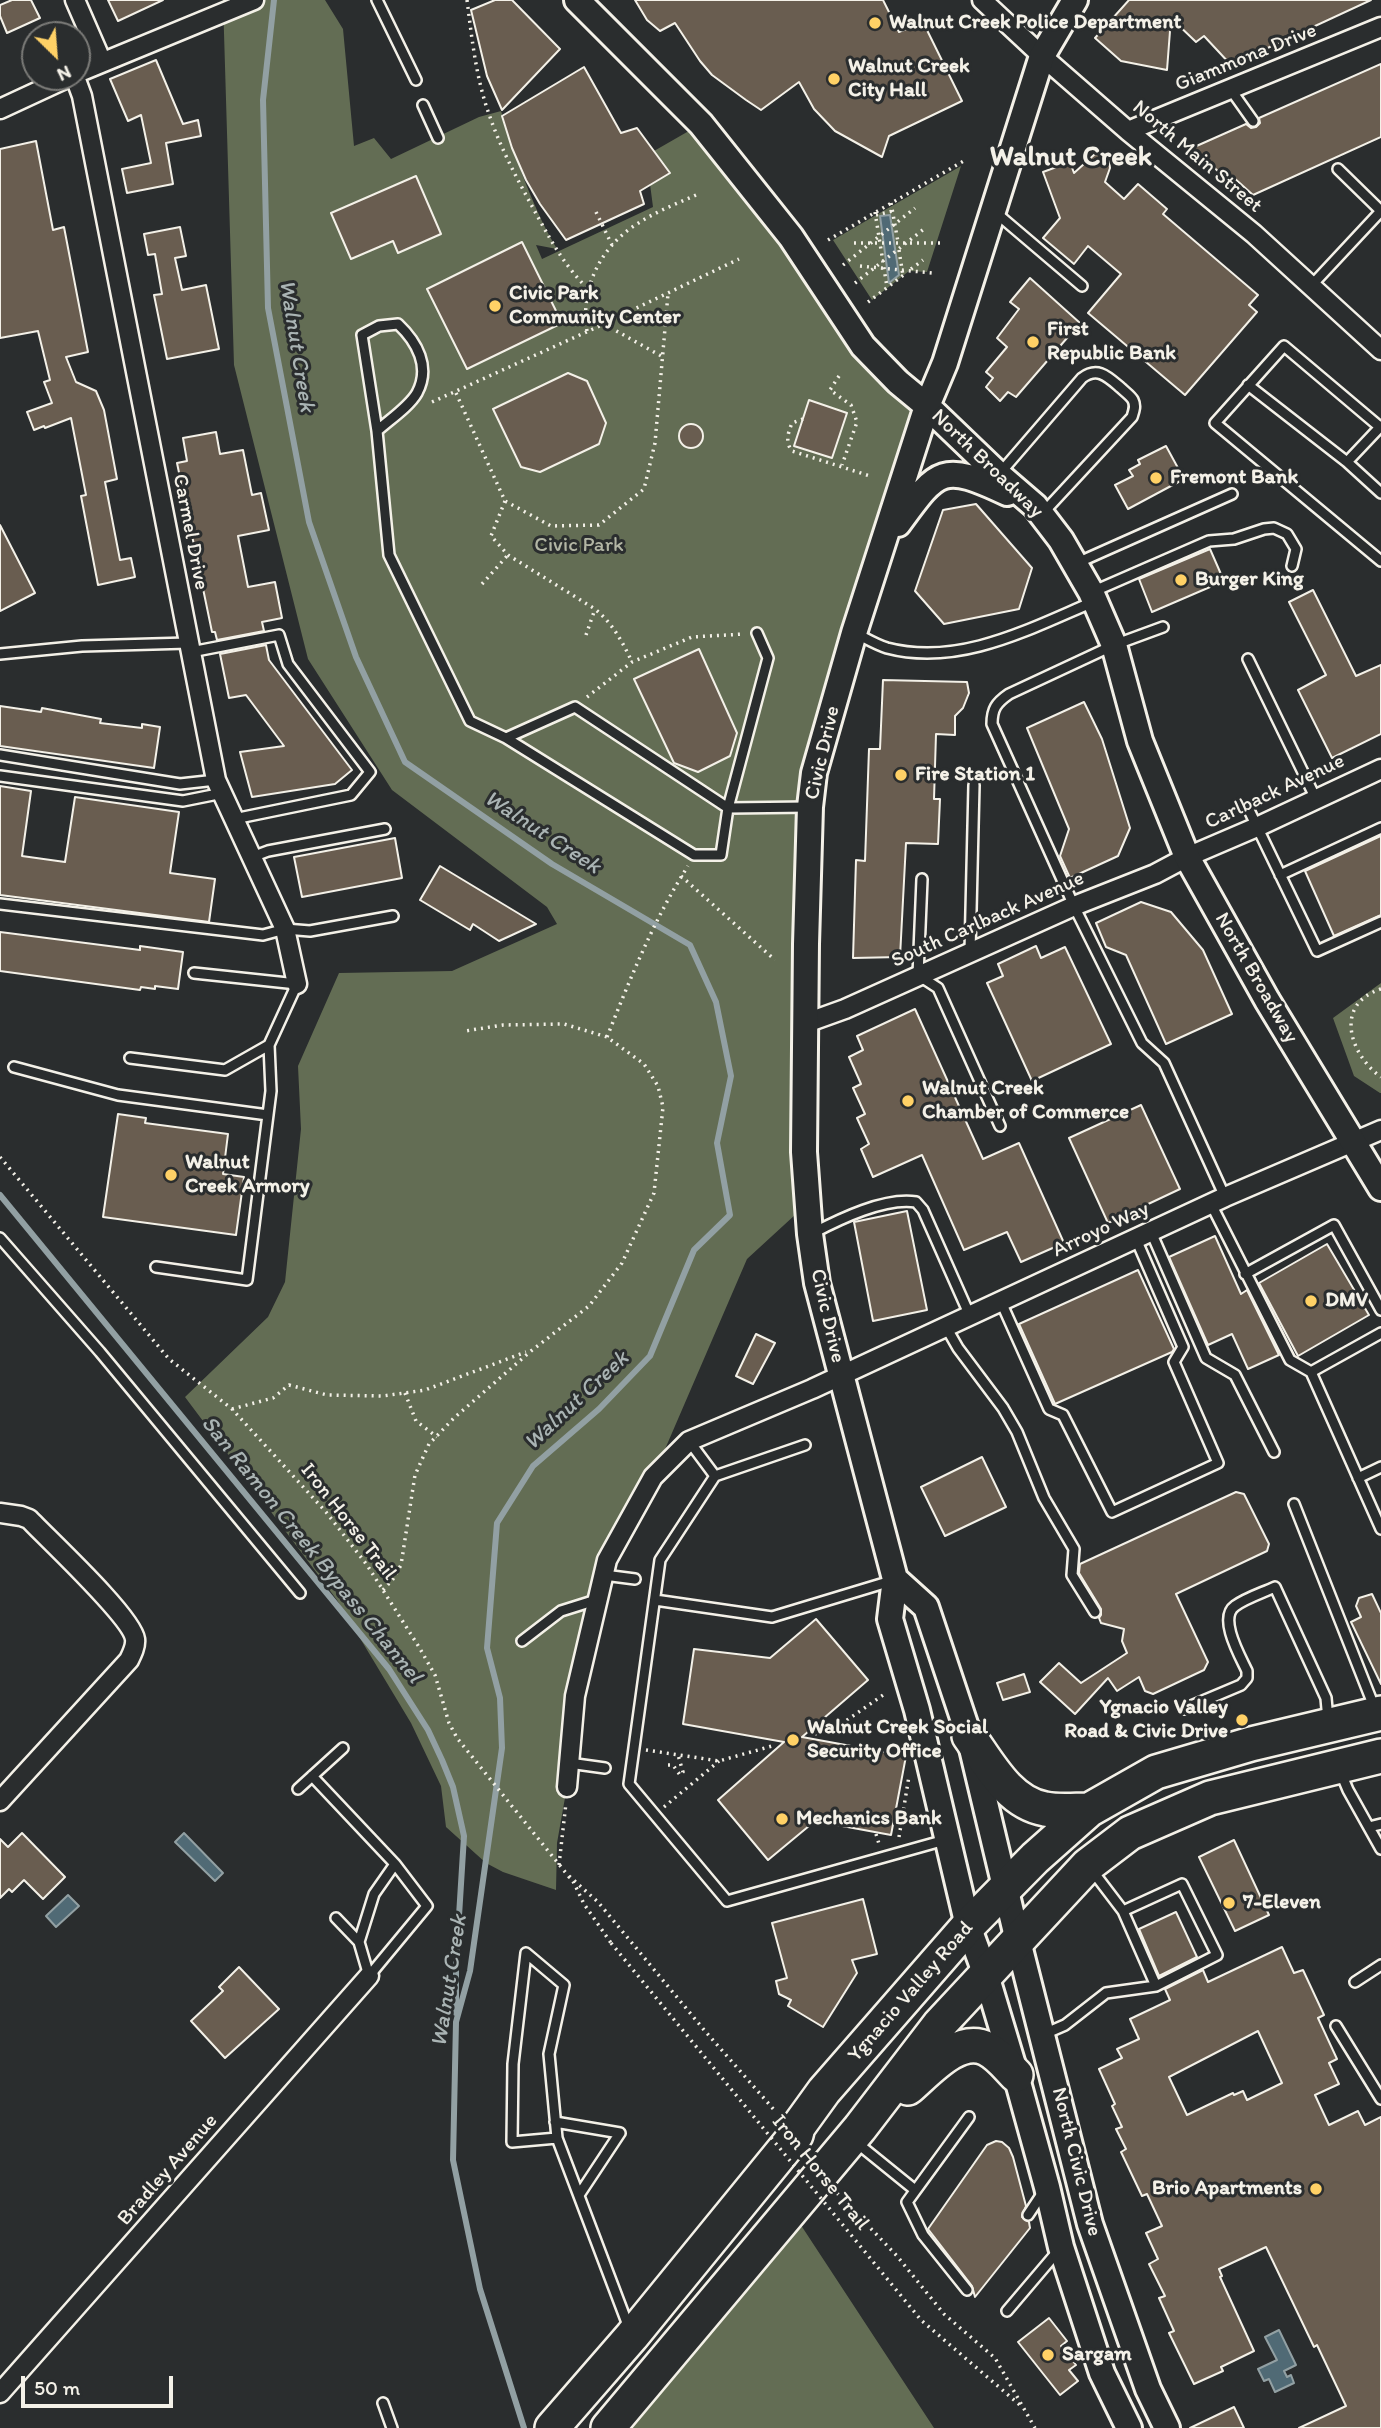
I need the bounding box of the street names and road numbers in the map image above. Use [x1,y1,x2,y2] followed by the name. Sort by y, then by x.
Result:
[1172,18,1320,98] street label: Giammona Drive
[1127,95,1267,219] street label: North Main Street
[926,404,1048,524] street label: North Broadway
[166,472,214,592] street label: Carmel Drive
[800,704,846,802] street label: Civic Drive
[1201,749,1349,835] street label: Carlback Avenue
[888,866,1088,974] street label: South Carlback Avenue
[1209,908,1303,1048] street label: North Broadway
[1049,1197,1153,1263] street label: Arroyo Way
[804,1267,850,1365] street label: Civic Drive
[295,1459,401,1585] street label: Iron Horse Trail
[843,1916,979,2068] street label: Ygnacio Valley Road
[1045,2085,1107,2239] street label: North Civic Drive
[112,2109,224,2231] street label: Bradley Avenue
[766,2110,874,2236] street label: Iron Horse Trail

